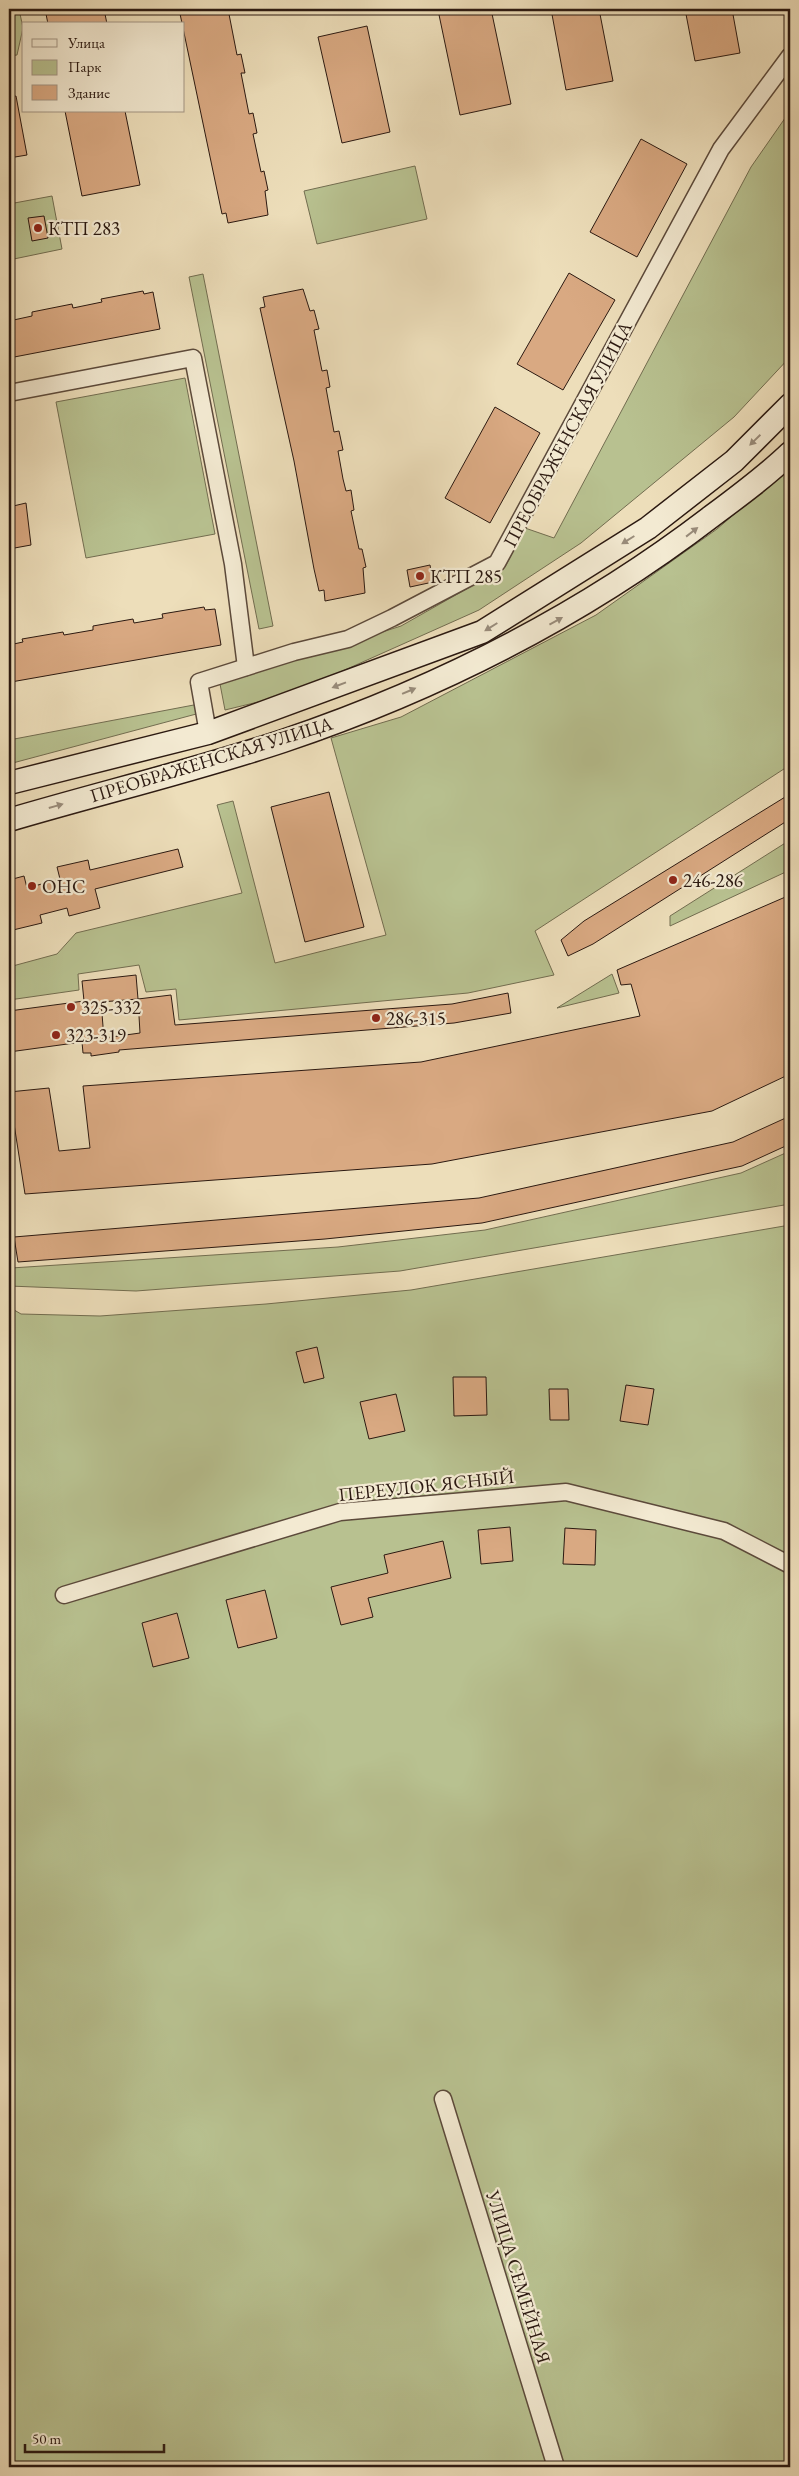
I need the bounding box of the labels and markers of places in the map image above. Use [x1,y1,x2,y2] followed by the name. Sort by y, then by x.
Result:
[48,216,120,241] place label: КТП 283
[32,222,44,234] marker: КТП 283
[430,564,502,589] place label: КТП 285
[414,570,426,582] marker: КТП 285
[683,868,743,893] place label: 246-286
[42,874,85,899] place label: ОНС
[667,874,679,886] marker: 246-286
[26,880,38,892] marker: ОНС
[81,995,141,1020] place label: 325-332
[65,1001,77,1013] marker: 325-332
[386,1006,446,1031] place label: 286-315
[370,1012,382,1024] marker: 286-315
[66,1023,126,1048] place label: 323-319
[50,1029,62,1041] marker: 323-319

